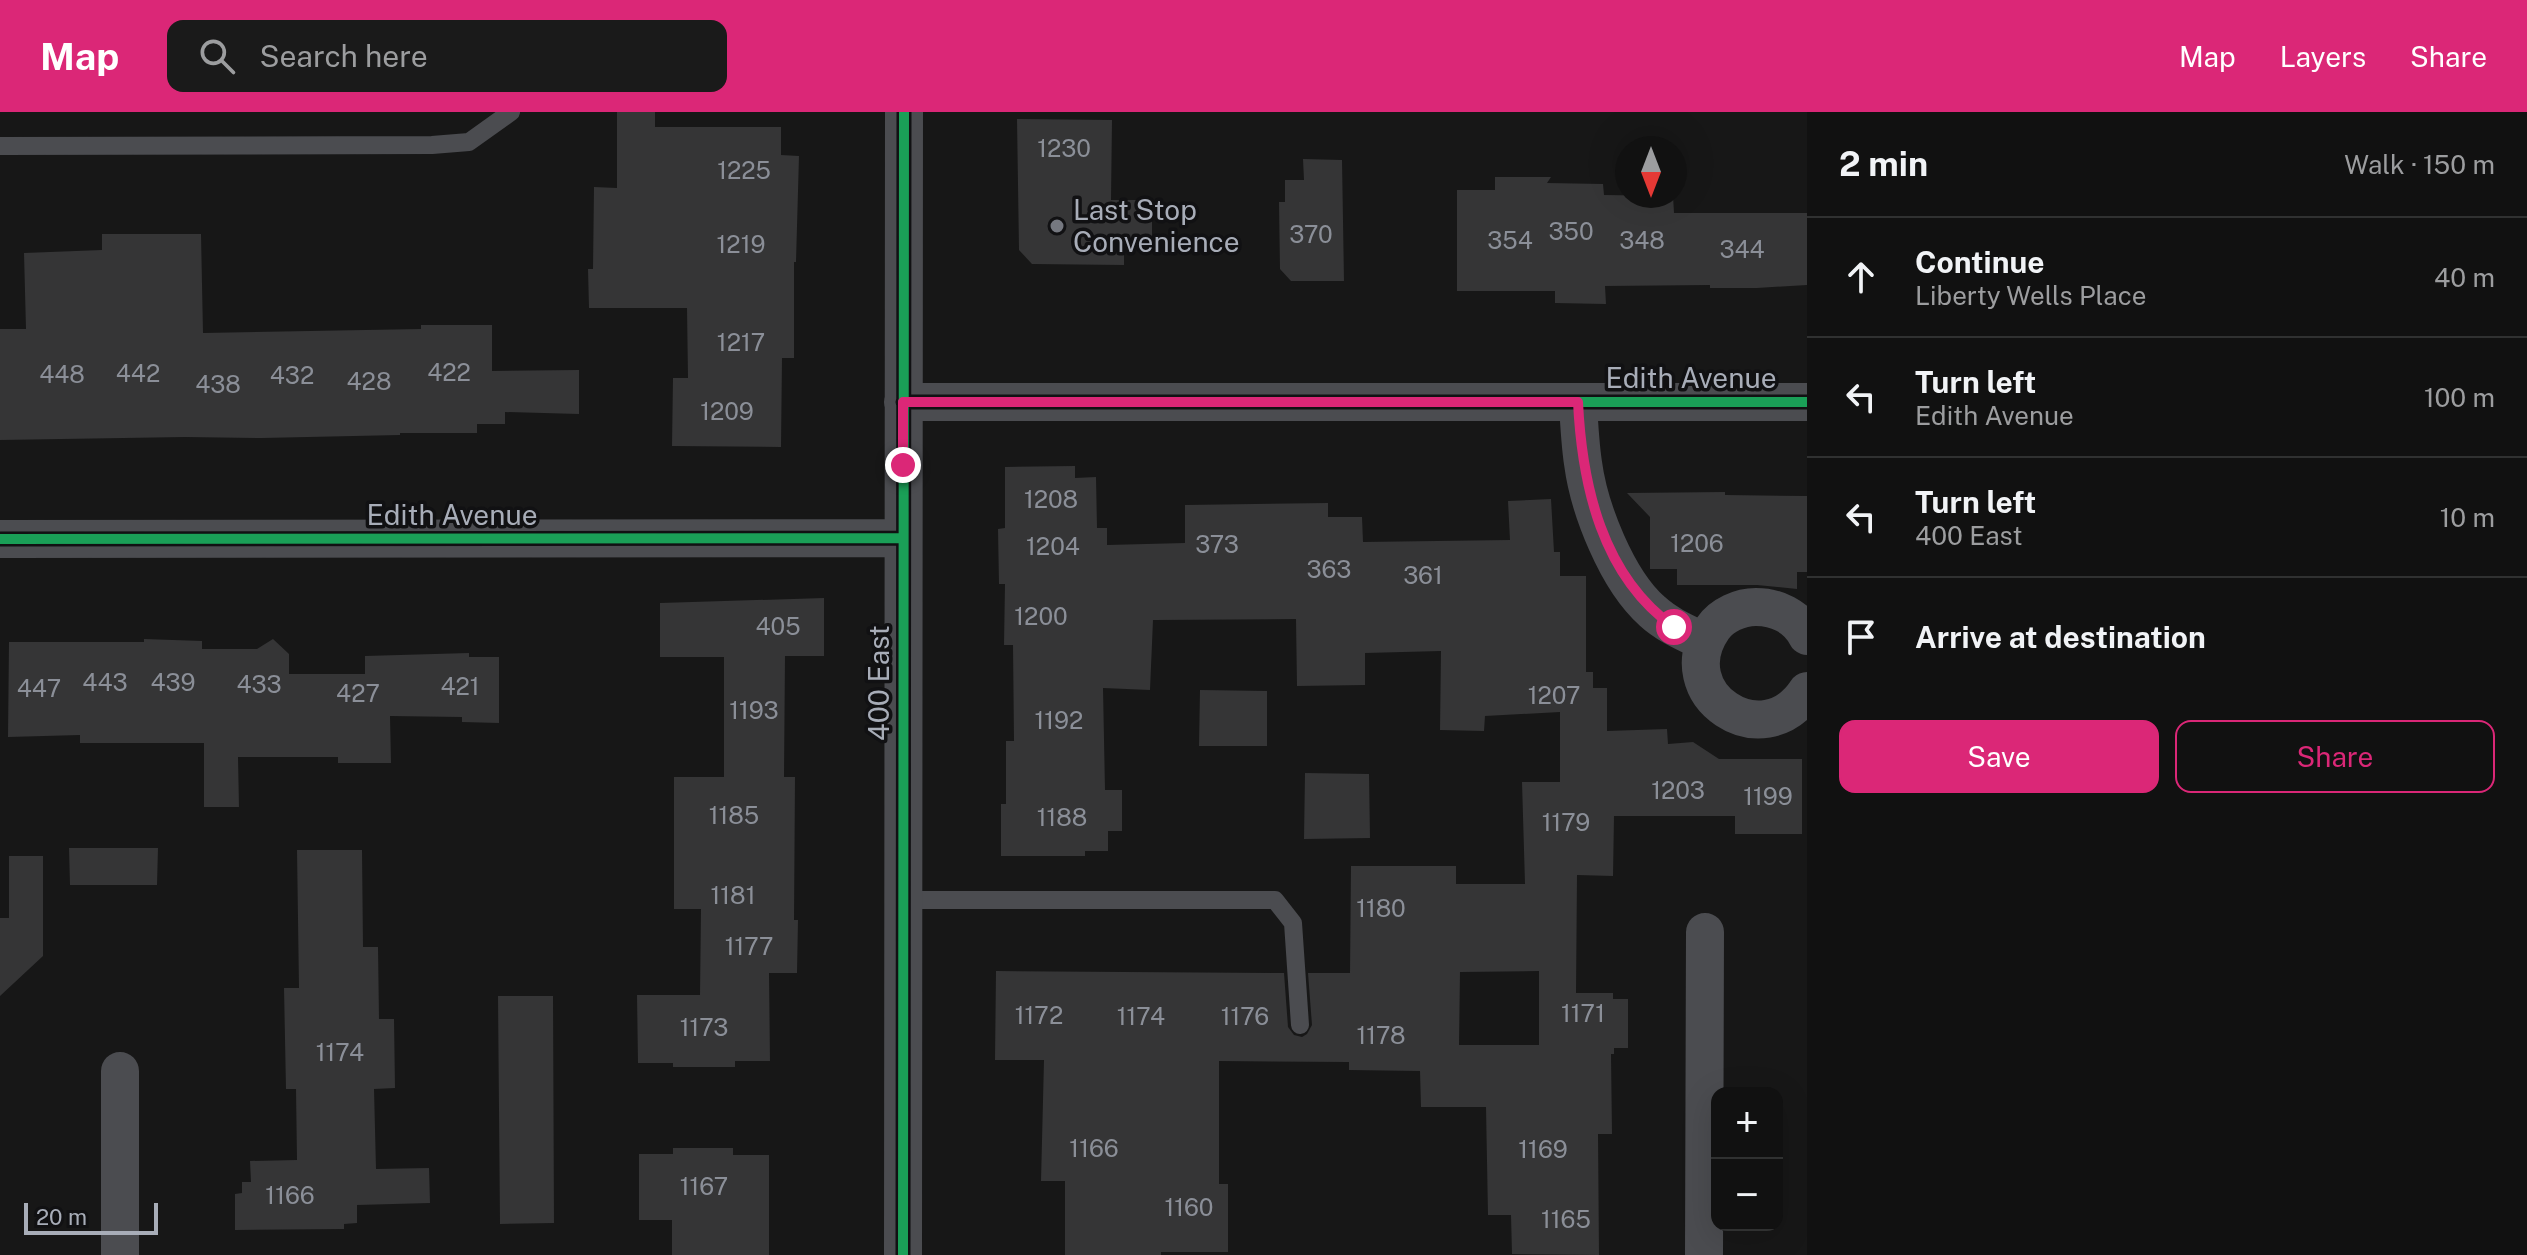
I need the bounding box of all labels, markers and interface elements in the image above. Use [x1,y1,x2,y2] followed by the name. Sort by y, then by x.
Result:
[167,20,727,92] search box
[40,34,119,79] text: Map
[195,34,239,78] icon: search
[259,38,428,74] text: Search here
[2179,40,2236,73] text: Map
[2280,40,2366,73] text: Layers
[2410,40,2487,73] text: Share
[1037,134,1091,162] house number: 1230
[1615,136,1687,208] north arrow
[1839,144,1928,184] text: 2 min
[2344,149,2495,180] text: Walk · 150 m
[717,156,771,184] house number: 1225
[1073,193,1240,258] place label: Last Stop Convenience
[1048,217,1066,235] marker: Last Stop Convenience
[1548,217,1594,245] house number: 350
[1289,220,1333,248] house number: 370
[1487,226,1533,254] house number: 354
[1619,226,1665,254] house number: 348
[717,230,765,258] house number: 1219
[1719,235,1765,263] house number: 344
[1915,244,2045,280] text: Continue
[1839,255,1883,299] icon: ahead
[2434,262,2495,293] text: 40 m
[1915,280,2146,311] text: Liberty Wells Place
[717,328,765,356] house number: 1217
[427,358,471,386] house number: 422
[116,359,160,387] house number: 442
[39,360,85,388] house number: 448
[270,361,314,389] house number: 432
[1605,361,1777,394] street label: Edith Avenue
[1915,364,2036,400] text: Turn left
[347,367,391,395] house number: 428
[195,370,241,398] house number: 438
[1839,375,1883,419] icon: left
[2424,382,2495,413] text: 100 m
[700,397,754,425] house number: 1209
[1915,400,2074,431] text: Edith Avenue
[885,447,921,483] route end
[1915,484,2036,520] text: Turn left
[1024,485,1078,513] house number: 1208
[1839,495,1883,539] icon: left
[366,498,538,531] street label: Edith Avenue
[2440,502,2495,533] text: 10 m
[1915,520,2023,551] text: 400 East
[1670,529,1724,557] house number: 1206
[1195,530,1239,558] house number: 373
[1026,532,1080,560] house number: 1204
[1307,555,1351,583] house number: 363
[1403,561,1443,589] house number: 361
[1014,602,1068,630] house number: 1200
[1656,609,1692,645] route start
[755,612,801,640] house number: 405
[1839,615,1883,659] icon: arrive
[1915,619,2206,655] text: Arrive at destination
[862,625,895,741] street label: 400 East
[82,668,128,696] house number: 443
[150,668,196,696] house number: 439
[236,670,282,698] house number: 433
[440,672,480,700] house number: 421
[17,674,61,702] house number: 447
[336,679,380,707] house number: 427
[1528,681,1580,709] house number: 1207
[729,696,779,724] house number: 1193
[1035,706,1083,734] house number: 1192
[1839,720,2159,793] button: Save
[2175,720,2495,793] button: Share
[1651,776,1705,804] house number: 1203
[1743,782,1793,810] house number: 1199
[709,801,759,829] house number: 1185
[1037,803,1087,831] house number: 1188
[1542,808,1590,836] house number: 1179
[711,881,755,909] house number: 1181
[1356,894,1406,922] house number: 1180
[725,932,773,960] house number: 1177
[1561,999,1605,1027] house number: 1171
[1015,1001,1063,1029] house number: 1172
[1117,1002,1165,1030] house number: 1174
[1221,1002,1269,1030] house number: 1176
[680,1013,728,1041] house number: 1173
[1356,1021,1406,1049] house number: 1178
[316,1038,364,1066] house number: 1174
[1711,1087,1783,1231] map controls
[1711,1087,1783,1159] button: +
[1069,1134,1119,1162] house number: 1166
[1518,1135,1568,1163] house number: 1169
[1711,1159,1783,1231] button: −
[680,1172,728,1200] house number: 1167
[265,1181,315,1209] house number: 1166
[1164,1193,1214,1221] house number: 1160
[24,1199,158,1235] scale bar
[36,1204,87,1230] text: 20 m
[1541,1205,1591,1233] house number: 1165

